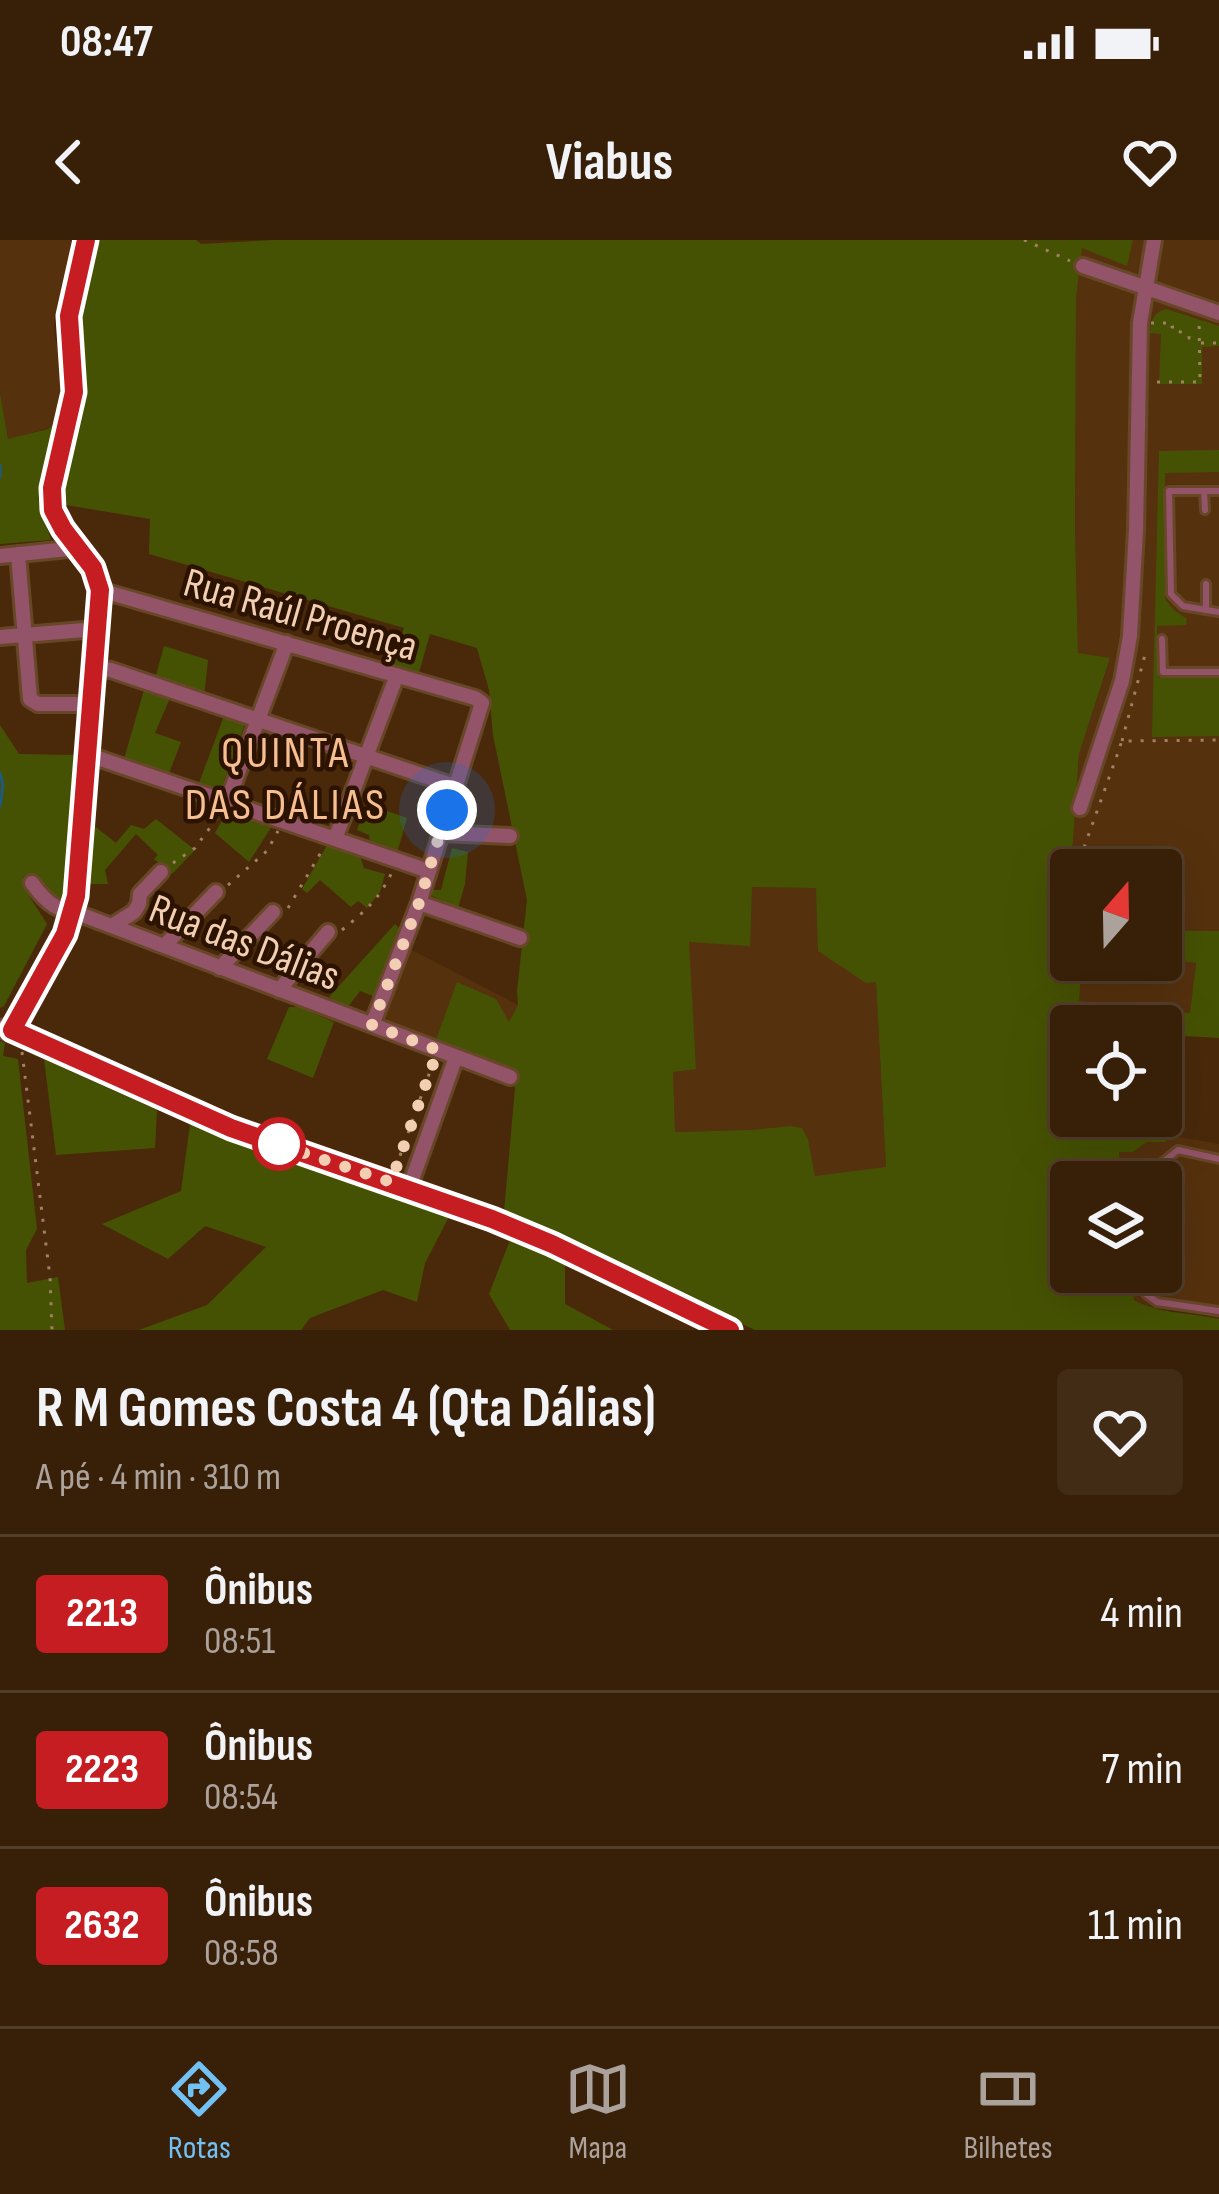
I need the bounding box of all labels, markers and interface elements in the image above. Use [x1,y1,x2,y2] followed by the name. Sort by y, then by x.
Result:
[60,15,153,70] text: 08:47
[36,129,102,195] icon: back
[1117,129,1183,195] icon: heart
[546,130,673,195] text: Viabus
[178,558,423,673] street label: Rua Raúl Proença
[185,726,387,833] district label: QUINTA DAS DÁLIAS
[417,780,477,840] your location
[1050,849,1182,981] north arrow
[1050,849,1182,1293] map controls
[142,884,346,1003] street label: Rua das Dálias
[1050,1005,1182,1137] button: locate
[254,1119,304,1169] unlabelled marker
[1050,1161,1182,1293] button: layers
[1057,1369,1183,1495] button: heart
[36,1375,656,1443] text: R M Gomes Costa 4 (Qta Dálias)
[36,1454,281,1501] text: A pé · 4 min · 310 m
[204,1563,313,1618] text: Ônibus
[1101,1586,1183,1641] text: 4 min
[66,1588,138,1639] text: 2213
[204,1618,275,1665] text: 08:51
[204,1719,313,1774] text: Ônibus
[1101,1742,1183,1797] text: 7 min
[65,1744,139,1795] text: 2223
[204,1774,278,1821] text: 08:54
[204,1875,313,1930] text: Ônibus
[1088,1898,1183,1953] text: 11 min
[64,1900,140,1951] text: 2632
[204,1930,279,1977] text: 08:58
[166,2056,232,2168] tab: Rotas
[565,2056,631,2168] tab: Mapa
[964,2056,1053,2168] tab: Bilhetes

